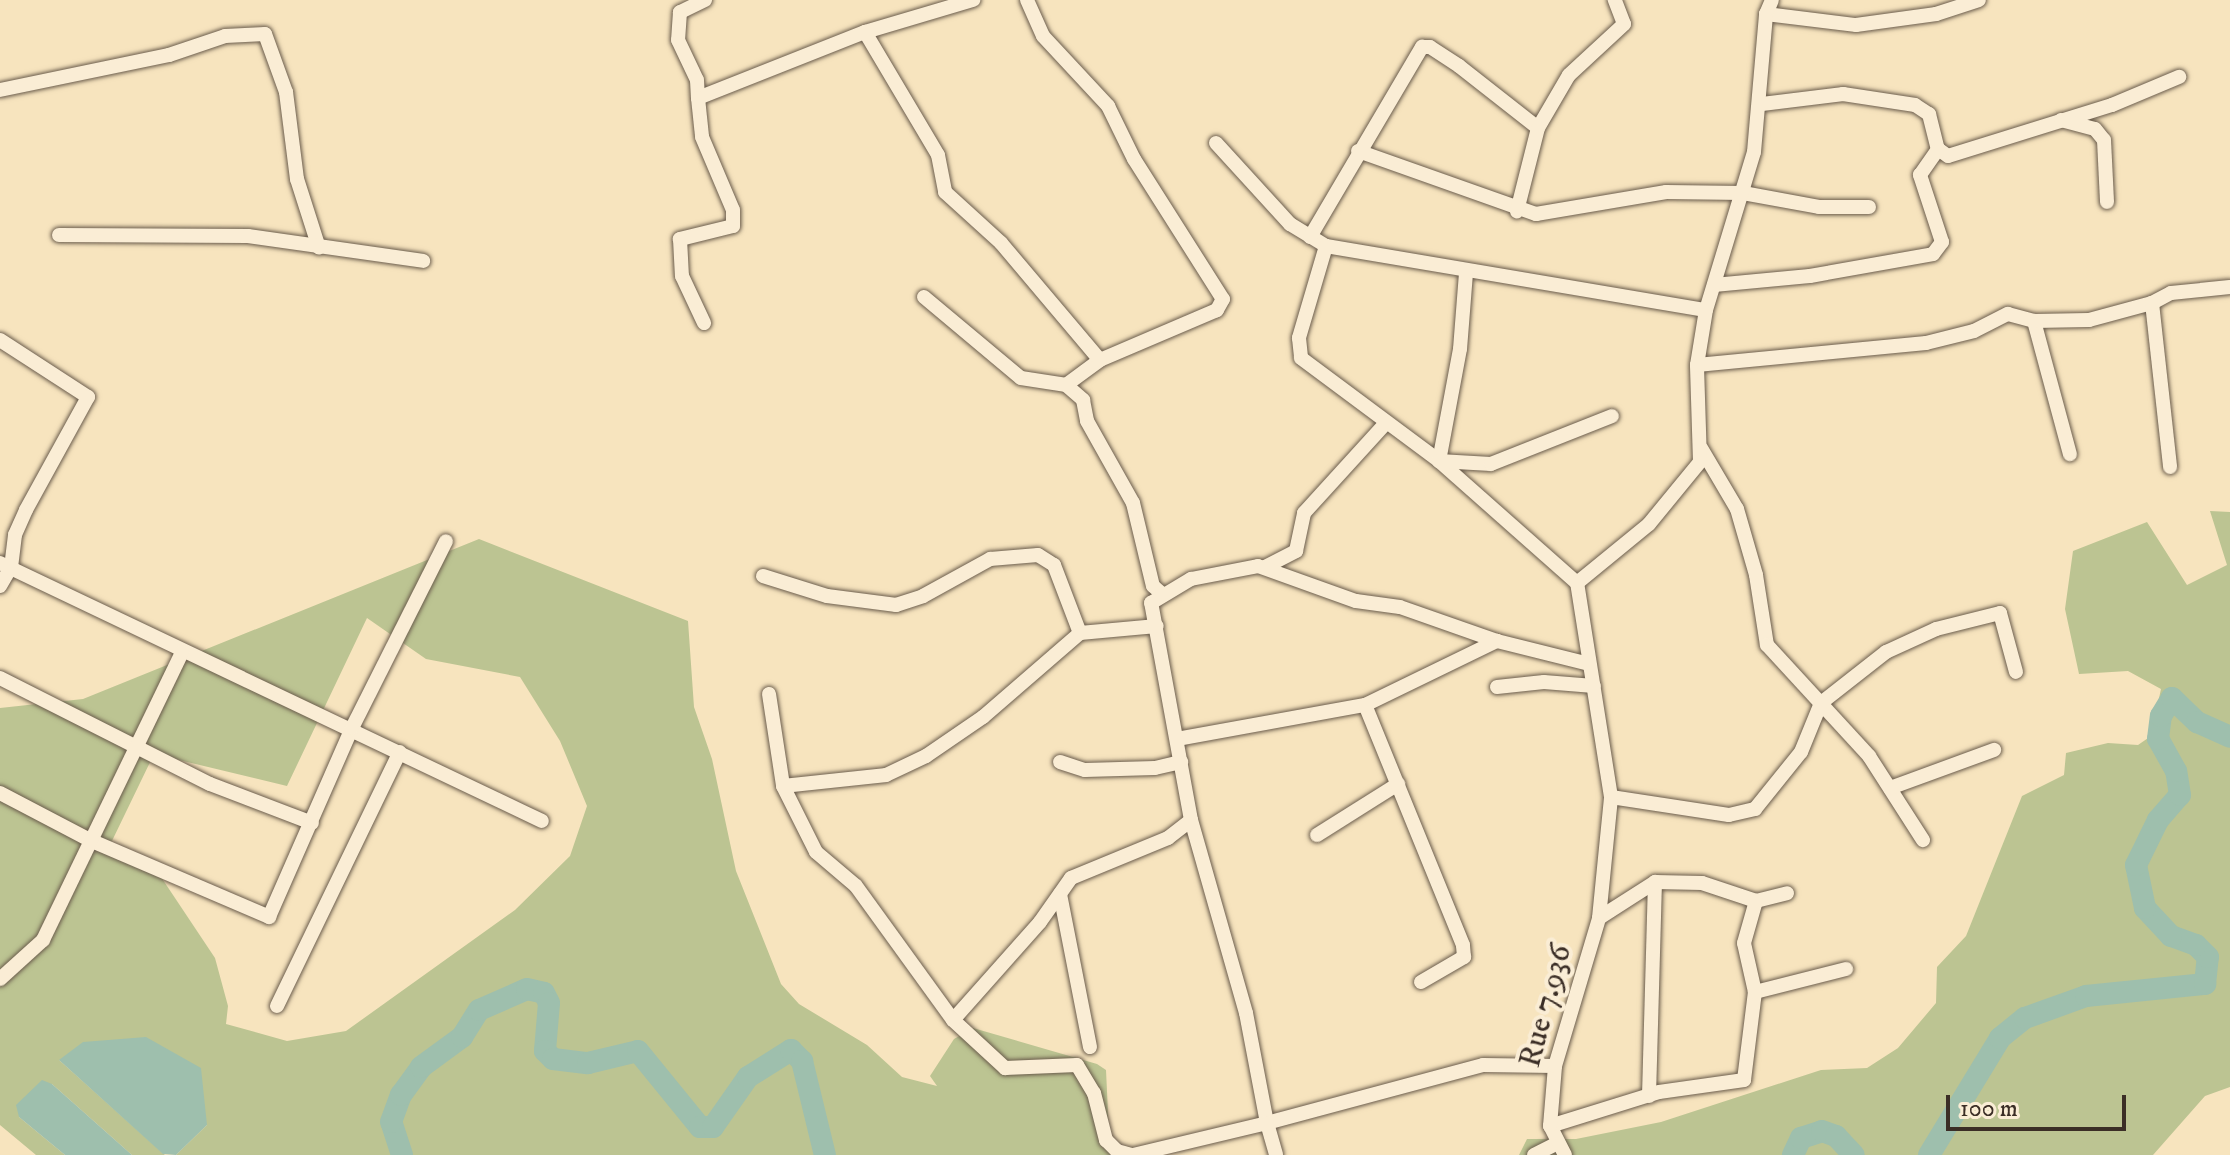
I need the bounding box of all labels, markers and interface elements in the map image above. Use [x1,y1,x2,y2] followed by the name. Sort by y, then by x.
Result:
[1511,940,1581,1072] street label: Rue 7.936
[1950,1079,2130,1129] scale bar
[1960,1094,2018,1124] text: 100 m

